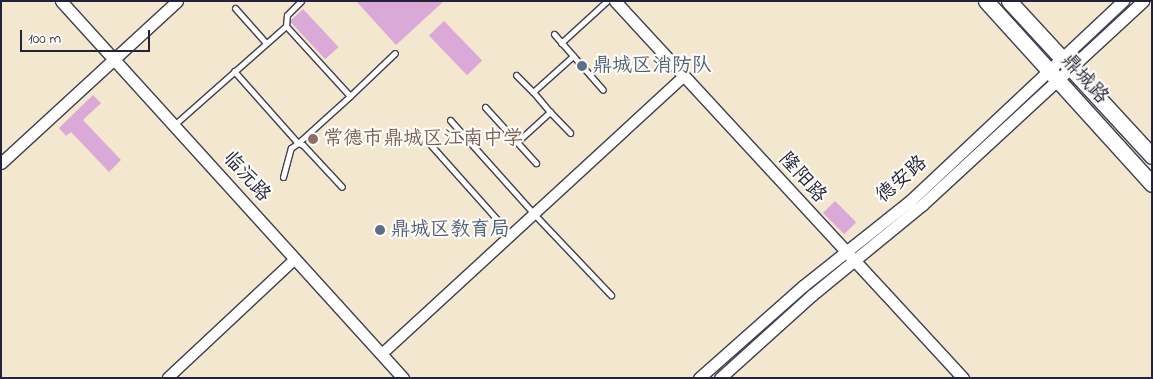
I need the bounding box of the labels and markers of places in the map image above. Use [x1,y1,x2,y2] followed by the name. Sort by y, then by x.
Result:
[592,54,712,78] place label: 鼎城区消防队
[576,60,588,72] marker: 鼎城区消防队
[323,127,523,151] place label: 常德市鼎城区江南中学
[307,133,319,145] marker: 常德市鼎城区江南中学
[390,218,510,242] place label: 鼎城区教育局
[374,224,386,236] marker: 鼎城区教育局

